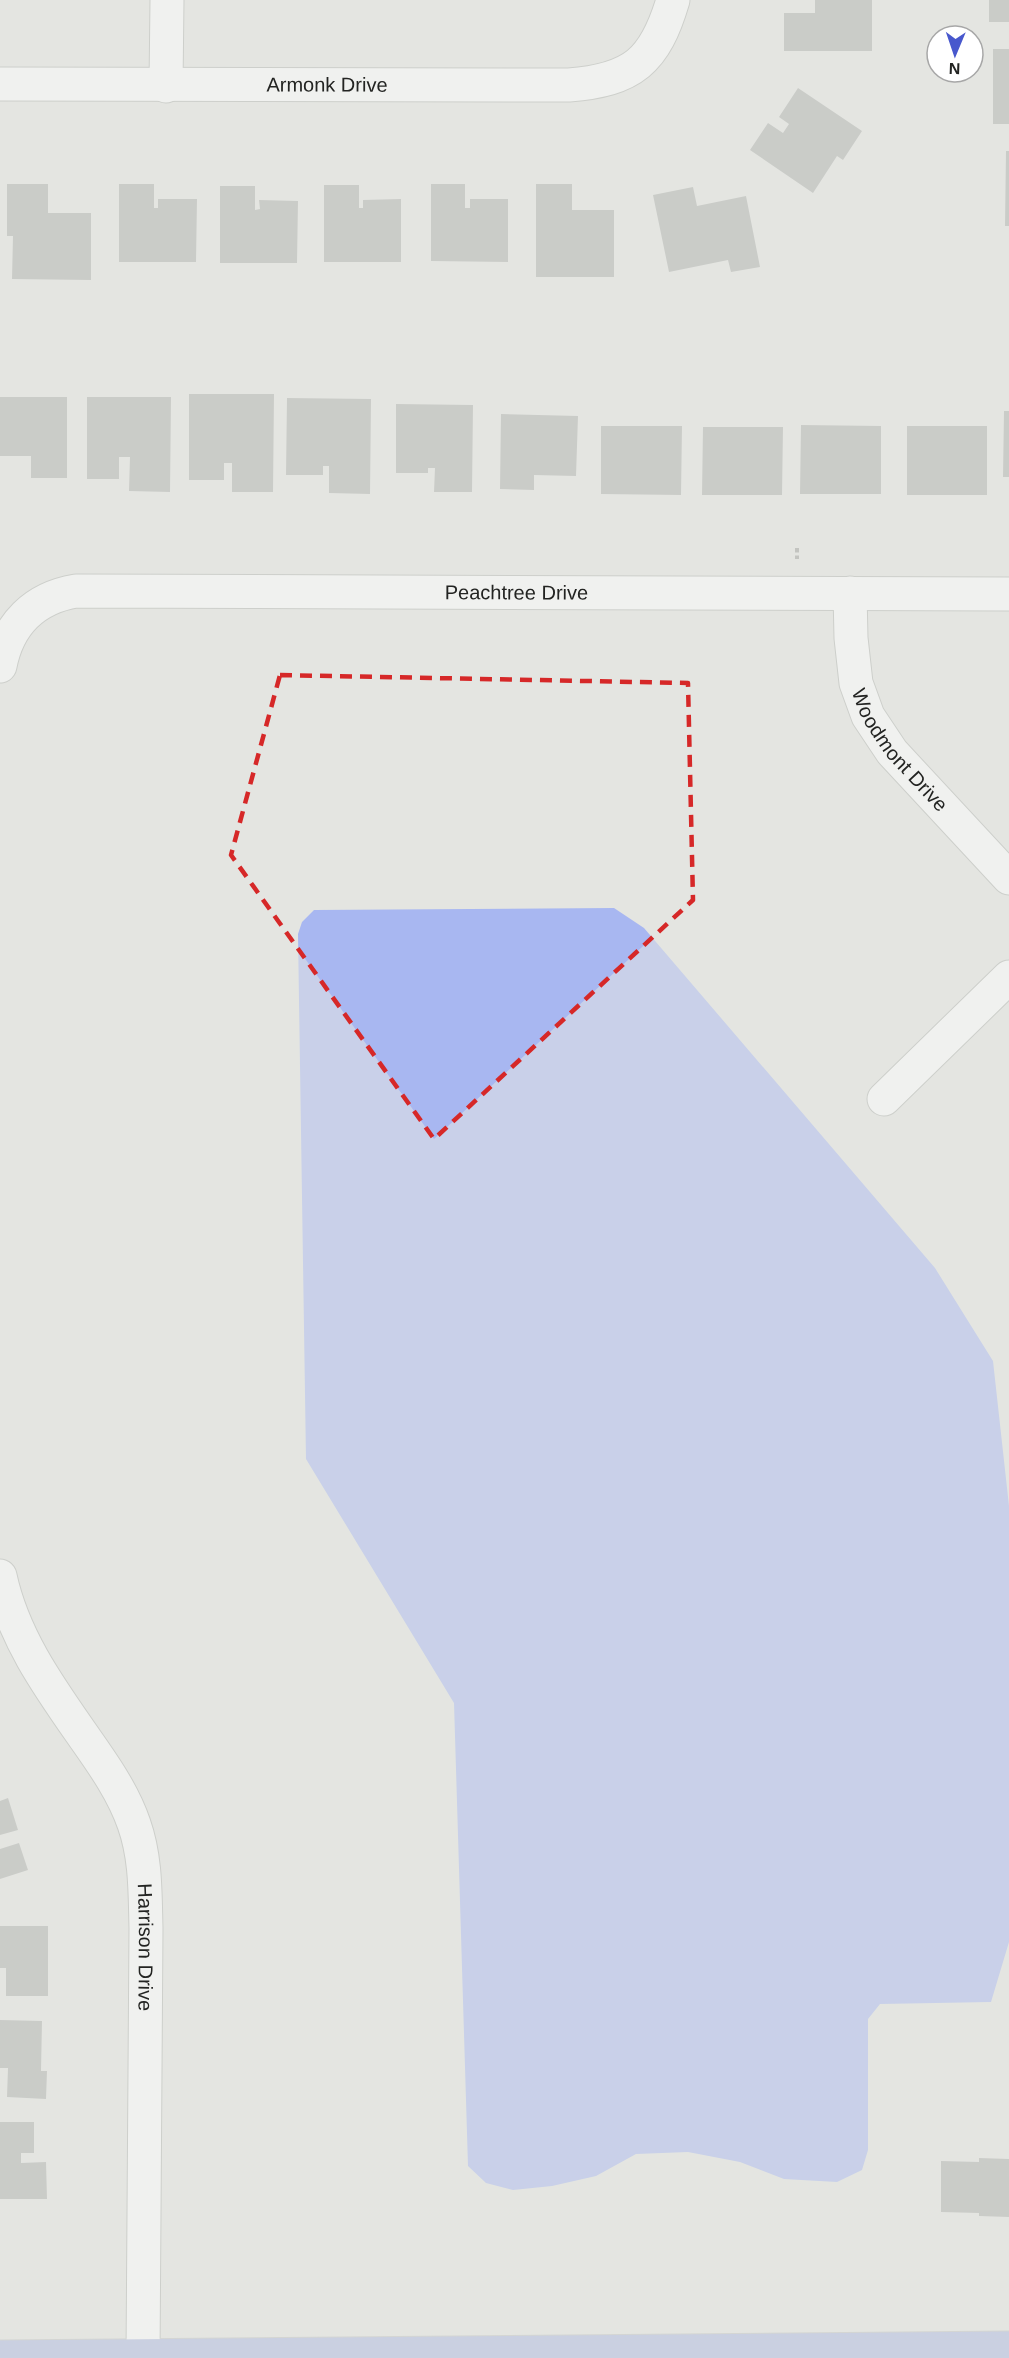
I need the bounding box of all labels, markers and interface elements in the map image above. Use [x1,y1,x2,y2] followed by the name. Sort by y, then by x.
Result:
[925,24,985,84] north arrow
[948,60,961,77] text: N
[266,73,388,96] street label: Armonk Drive
[445,581,588,604] street label: Peachtree Drive
[848,685,952,816] street label: Woodmont Drive
[134,1883,157,2011] street label: Harrison Drive

